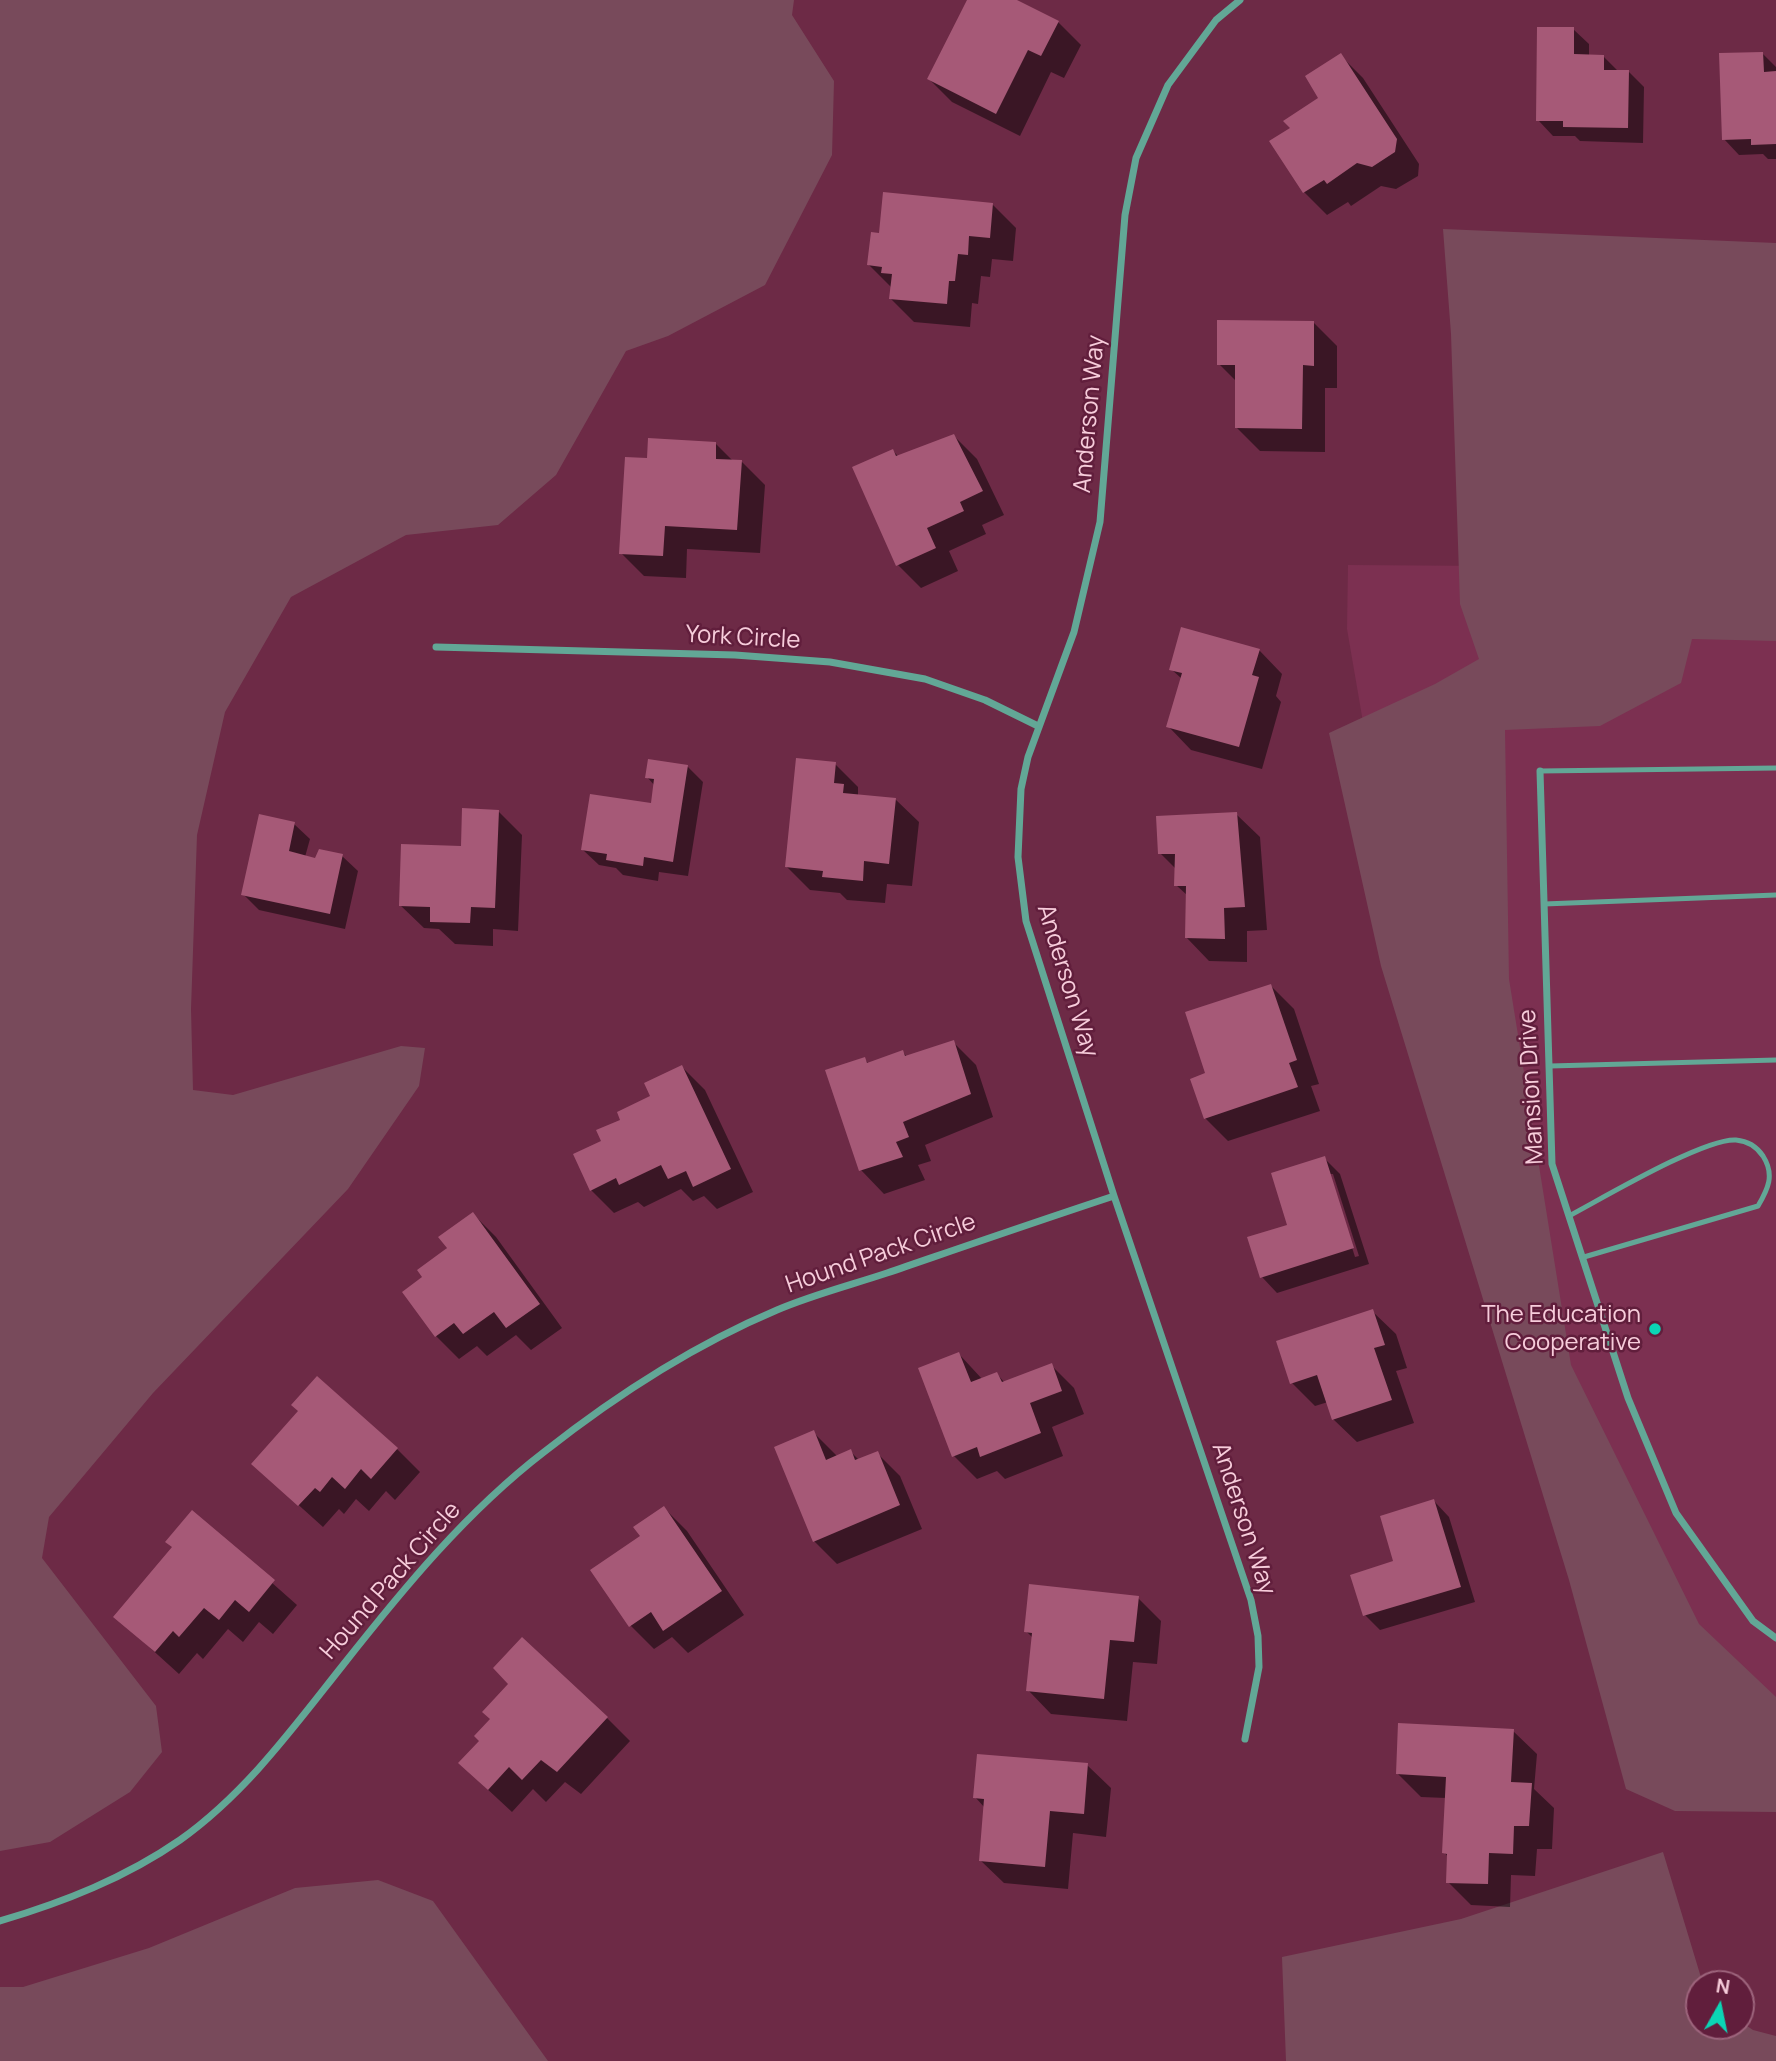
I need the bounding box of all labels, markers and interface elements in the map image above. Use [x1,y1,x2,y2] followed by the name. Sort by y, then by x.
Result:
[1069,334,1111,494] street label: Anderson Way
[685,621,801,655] street label: York Circle
[1030,901,1104,1061] street label: Anderson Way
[1514,1009,1550,1165] street label: Mansion Drive
[782,1208,980,1300] street label: Hound Pack Circle
[1481,1301,1641,1357] place label: The Education Cooperative
[1647,1321,1663,1337] marker: The Education Cooperative
[1205,1439,1281,1599] street label: Anderson Way
[315,1496,467,1666] street label: Hound Pack Circle
[1685,1970,1755,2040] north arrow
[1714,1972,1732,2000] text: N

